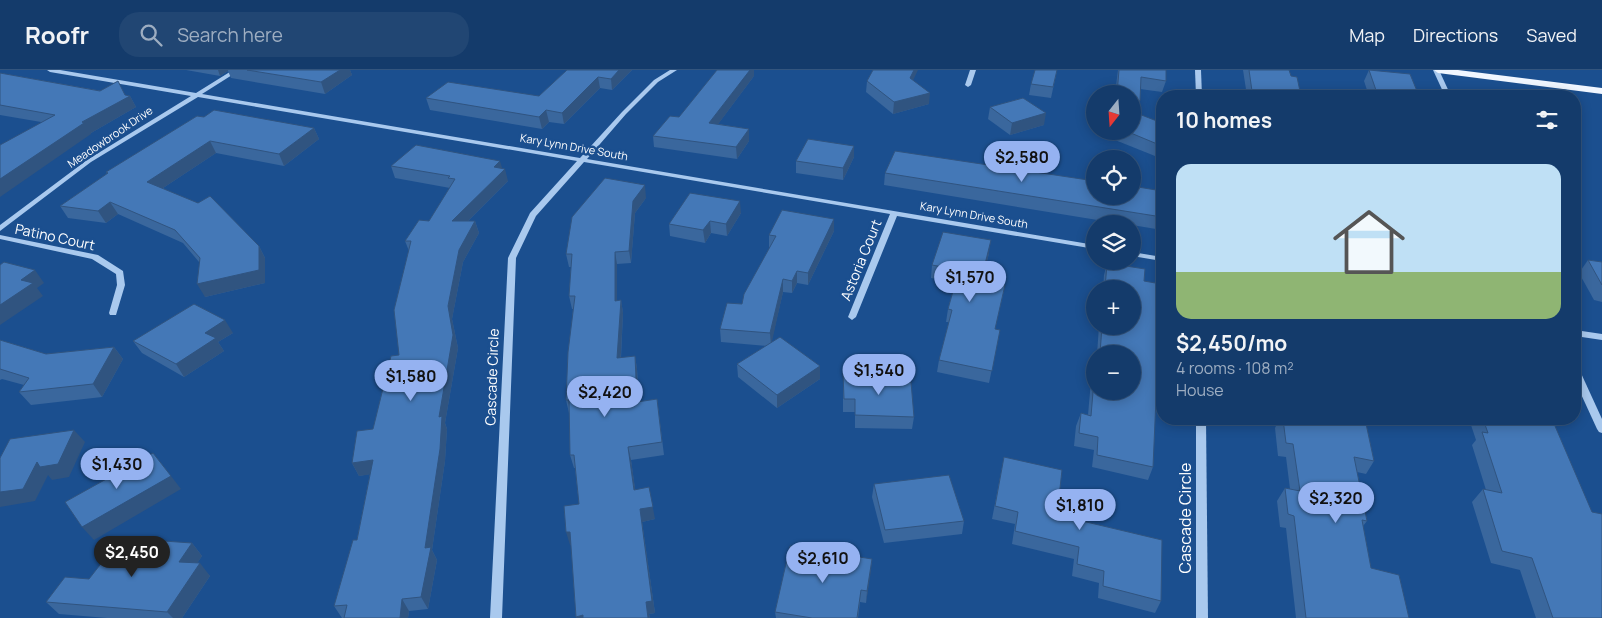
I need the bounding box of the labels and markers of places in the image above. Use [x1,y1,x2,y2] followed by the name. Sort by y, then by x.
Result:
[981,140,1063,183] pin: $2,580
[929,260,1011,303] pin: $1,570
[838,354,920,396] pin: $1,540
[370,360,452,402] pin: $1,580
[564,376,646,418] pin: $2,420
[76,448,158,490] pin: $1,430
[1295,482,1377,524] pin: $2,320
[1039,488,1121,531] pin: $1,810
[91,536,173,578] pin: $2,450
[782,542,864,584] pin: $2,610

